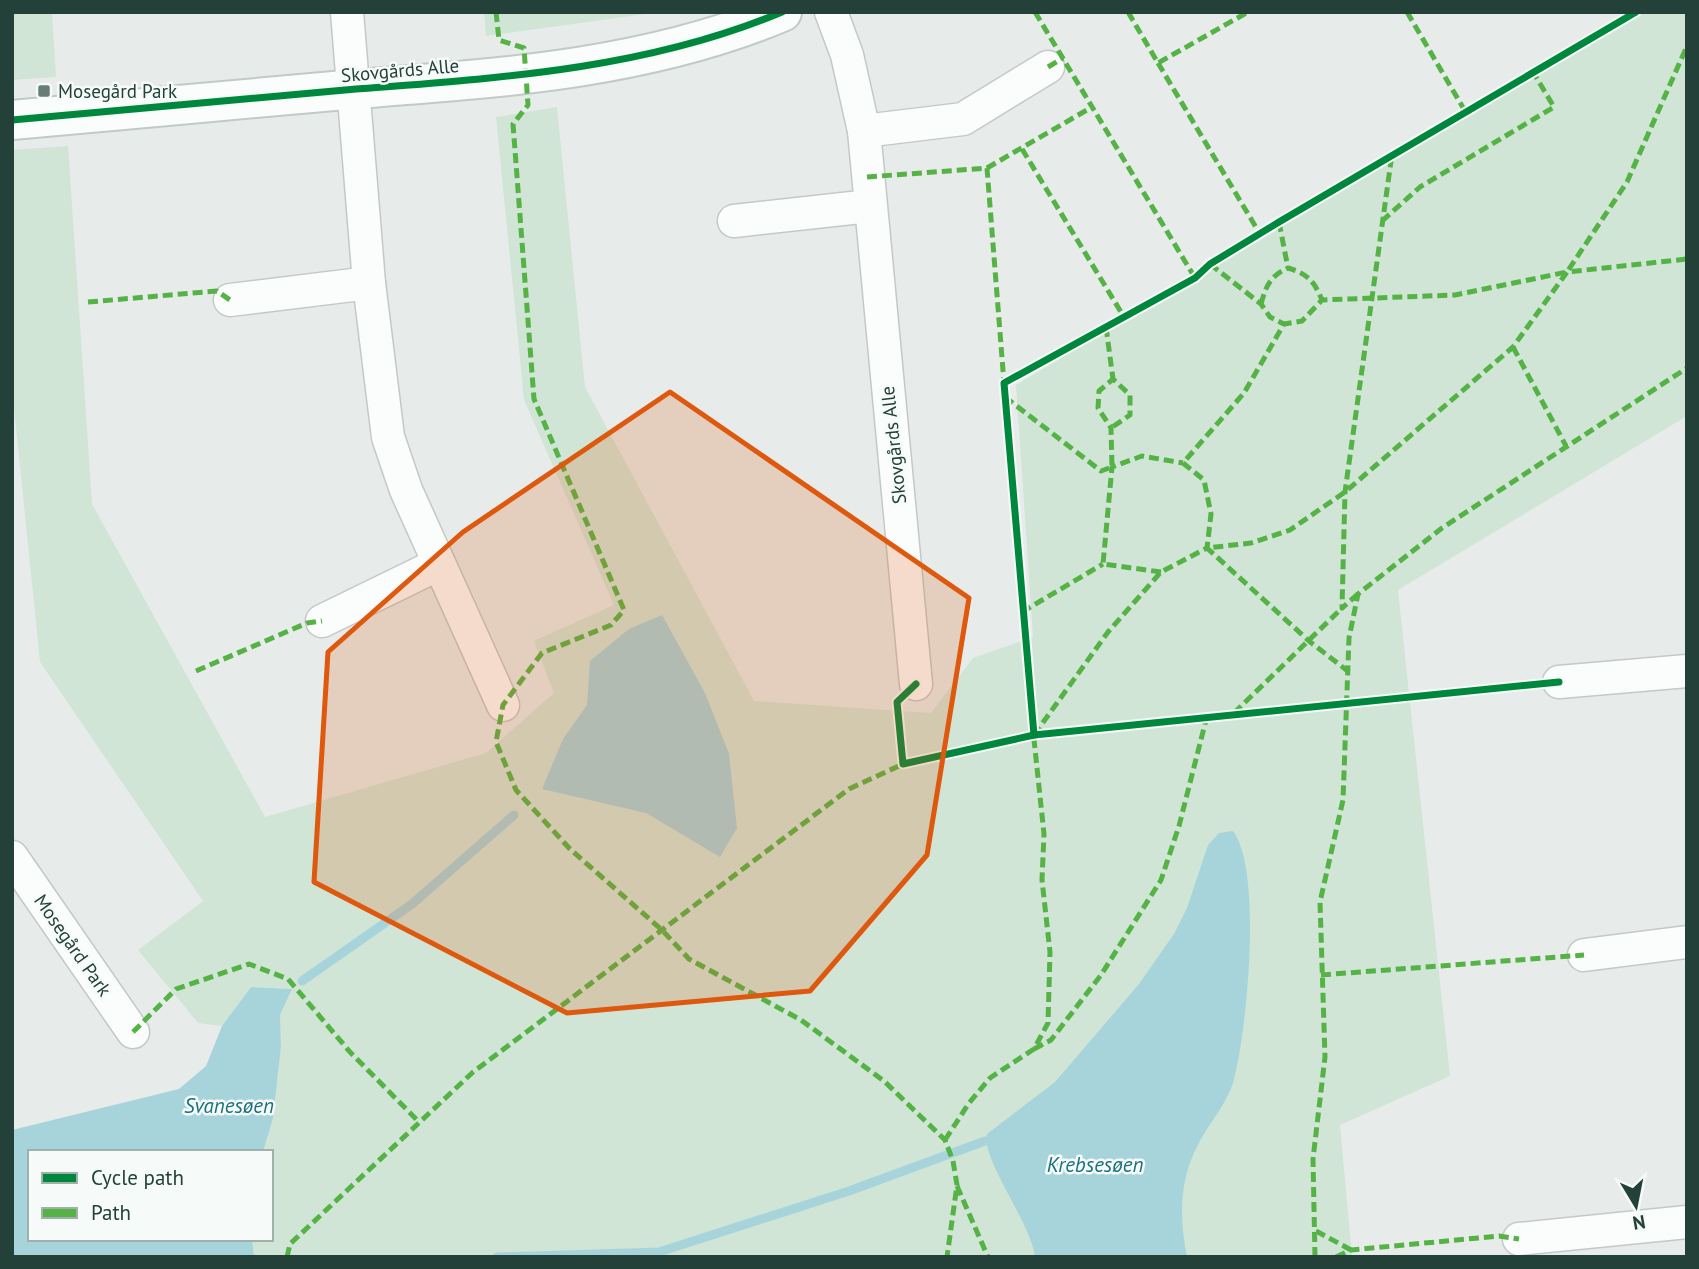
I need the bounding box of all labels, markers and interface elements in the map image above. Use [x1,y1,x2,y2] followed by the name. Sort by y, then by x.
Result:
[340,53,460,87] street label: Skovgårds Alle
[58,79,177,103] place label: Mosegård Park
[36,83,52,99] marker: Mosegård Park
[875,385,911,505] street label: Skovgårds Alle
[29,889,117,1001] street label: Mosegård Park
[184,1092,274,1119] water label: Svanesøen
[28,1150,273,1241] legend
[1047,1151,1143,1178] water label: Krebsesøen
[91,1164,184,1191] text: Cycle path
[1601,1171,1671,1241] north arrow
[91,1199,131,1226] text: Path
[1631,1210,1647,1236] text: N

